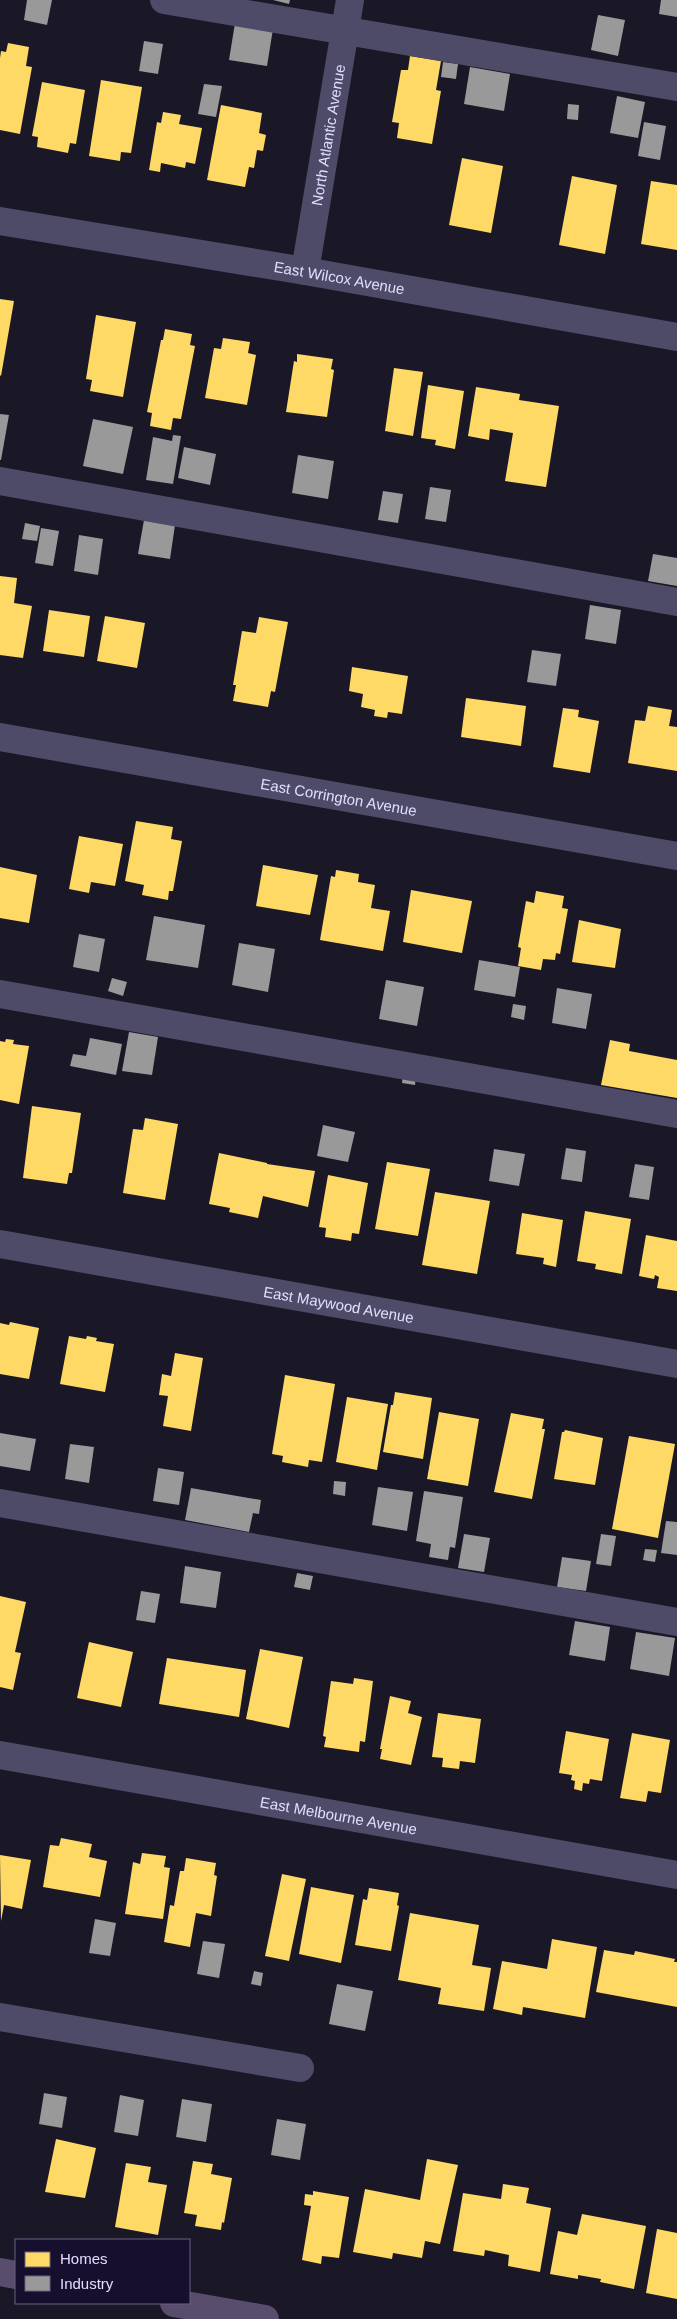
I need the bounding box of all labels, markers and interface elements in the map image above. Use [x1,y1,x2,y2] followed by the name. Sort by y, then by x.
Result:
[307,63,348,207] street label: North Atlantic Avenue
[273,258,406,297] street label: East Wilcox Avenue
[259,774,418,819] street label: East Corrington Avenue
[262,1282,415,1326] street label: East Maywood Avenue
[259,1793,419,1837] street label: East Melbourne Avenue
[15,2239,190,2304] legend
[60,2250,108,2267] text: Homes
[60,2275,114,2292] text: Industry

